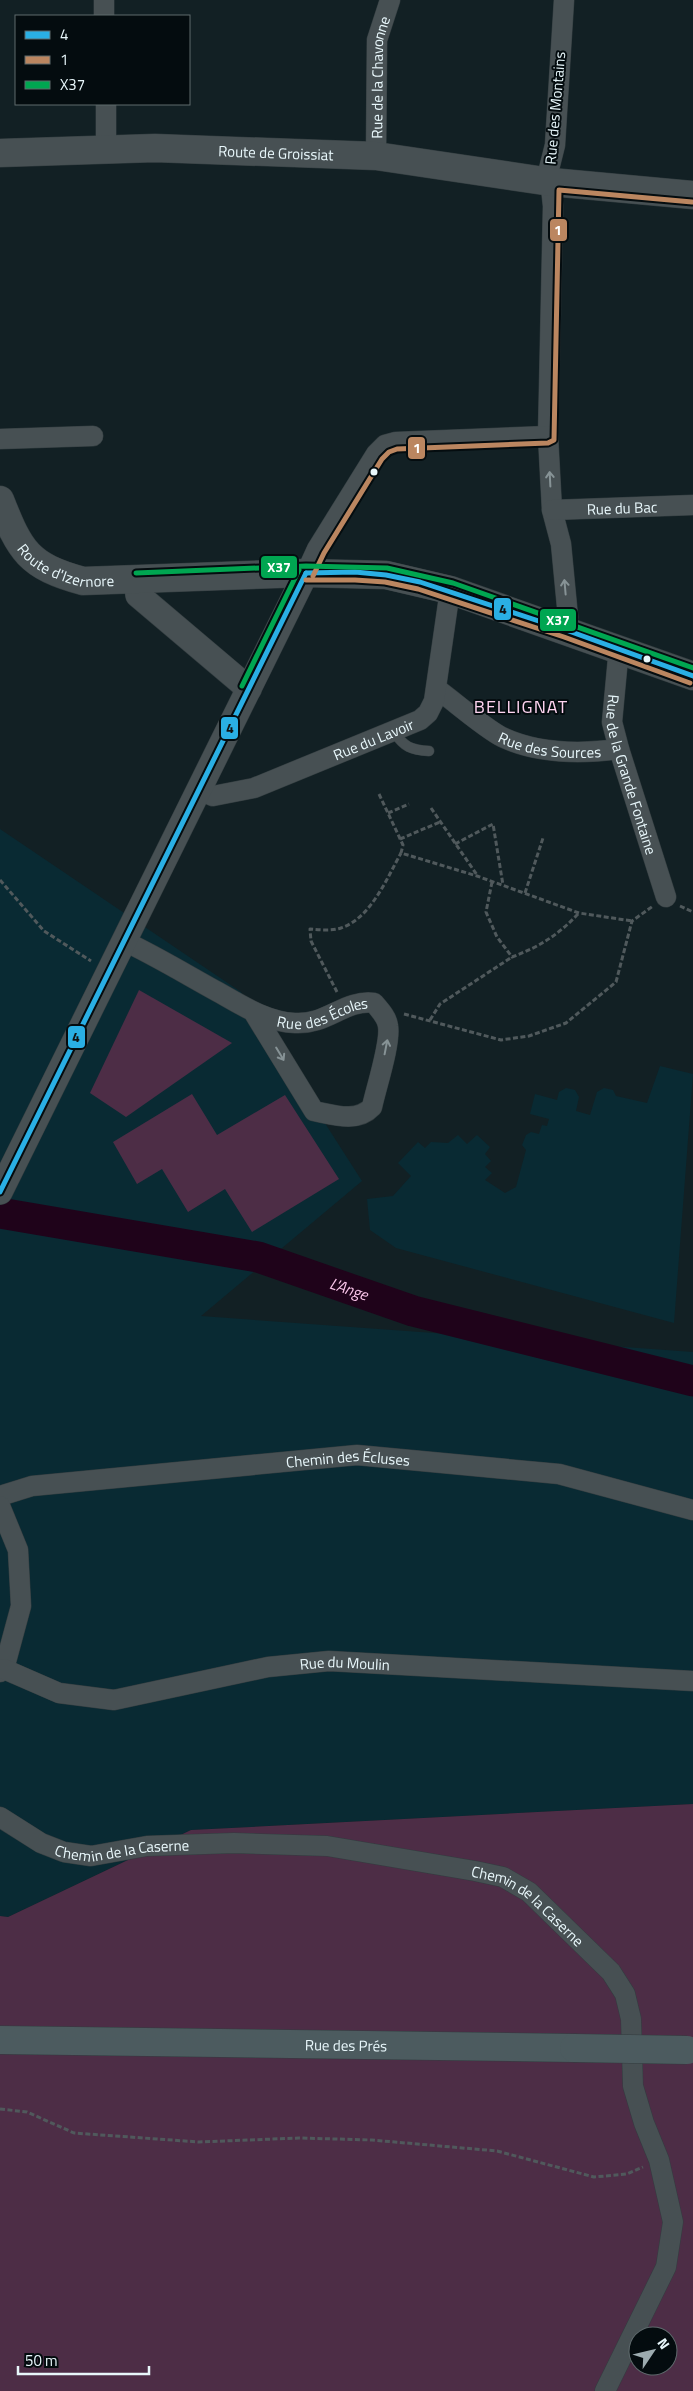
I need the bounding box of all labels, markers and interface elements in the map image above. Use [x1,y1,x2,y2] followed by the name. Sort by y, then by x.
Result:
[365,13,396,139] street label: Rue de la Chavonne
[15,15,190,105] legend
[60,23,68,46] text: 4
[60,48,68,71] text: 1
[539,51,571,165] street label: Rue des Montains
[60,73,85,96] text: X37
[218,139,335,166] street label: Route de Groissiat
[549,218,568,242] line badge: 1
[554,219,562,240] text: 1
[407,436,426,460] line badge: 1
[413,437,421,458] text: 1
[369,467,379,477] unlabelled marker
[546,472,555,488] one-way arrow
[586,495,658,520] street label: Rue du Bac
[12,538,114,593] street label: Route d'Izernore
[260,555,298,579] line badge: X37
[267,556,291,577] text: X37
[560,579,570,595] one-way arrow
[493,597,512,621] line badge: 4
[499,598,507,619] text: 4
[539,608,577,632] line badge: X37
[546,609,570,630] text: X37
[642,654,652,664] unlabelled marker
[474,693,568,720] district label: BELLIGNAT
[600,694,663,857] street label: Rue de la Grande Fontaine
[329,712,417,766] street label: Rue du Lavoir
[220,716,239,740] line badge: 4
[226,717,234,738] text: 4
[495,725,602,763] street label: Rue des Sources
[275,991,369,1035] street label: Rue des Écoles
[67,1025,86,1049] line badge: 4
[72,1026,80,1047] text: 4
[381,1039,391,1055] one-way arrow
[275,1047,285,1061] one-way arrow
[326,1271,373,1307] water label: L'Ange
[285,1443,411,1473] street label: Chemin des Écluses
[299,1649,391,1676] street label: Rue du Moulin
[52,1833,190,1867] street label: Chemin de la Caserne
[469,1859,590,1951] street label: Chemin de la Caserne
[305,2033,387,2057] street label: Rue des Prés
[628,2326,678,2376] north arrow
[653,2333,675,2353] text: N
[18,2344,149,2376] scale bar
[25,2349,58,2372] text: 50 m

